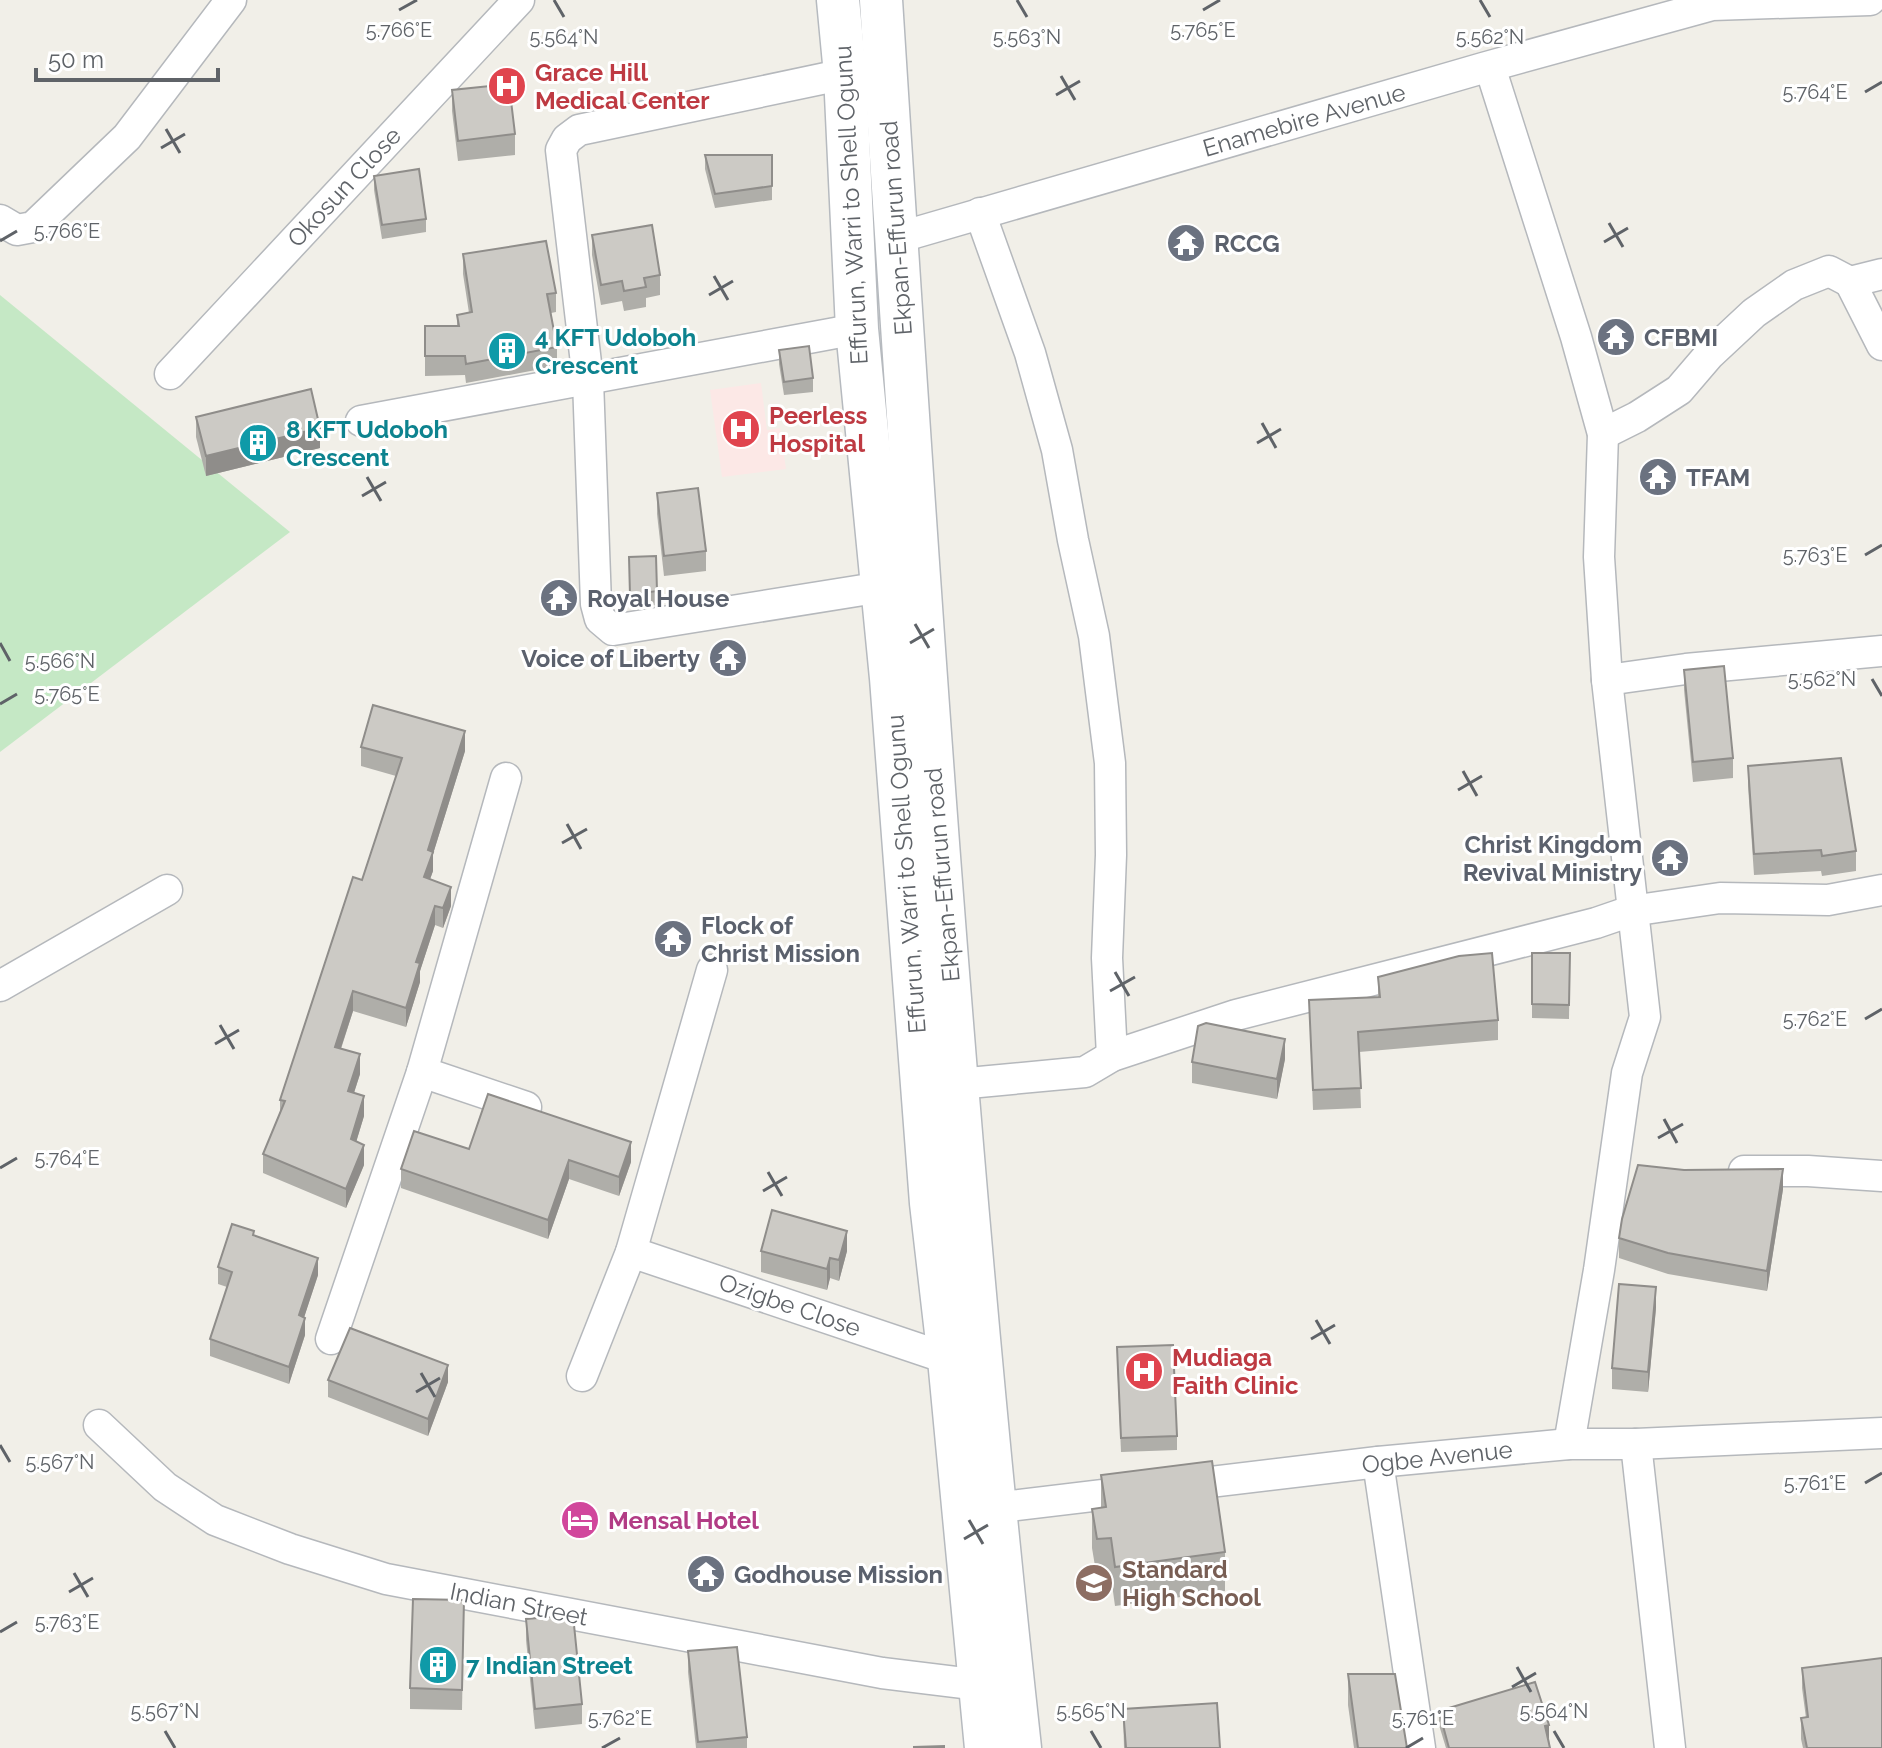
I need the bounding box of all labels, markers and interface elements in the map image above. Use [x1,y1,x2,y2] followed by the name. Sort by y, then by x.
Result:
[366,18,432,42] text: 5.766°E
[1170,18,1236,42] text: 5.765°E
[529,25,599,49] text: 5.564°N
[993,25,1061,49] text: 5.563°N
[1456,25,1524,49] text: 5.562°N
[36,32,218,82] scale bar
[48,45,104,74] text: 50 m
[828,45,874,365] street label: Effurun, Warri to Shell Ogunu
[535,58,710,115] place label: Grace Hill Medical Center
[486,65,528,107] hospital icon: Grace Hill Medical Center
[1199,77,1409,163] street label: Enamebire Avenue
[1782,80,1848,104] text: 5.764°E
[874,120,918,336] street label: Ekpan-Effurun road
[281,121,407,253] street label: Okosun Close
[34,219,100,243] text: 5.766°E
[1165,222,1207,264] temple icon: RCCG
[1214,229,1280,258] place label: RCCG
[1595,316,1637,358] temple icon: CFBMI
[535,323,696,380] place label: 4 KFT Udoboh Crescent
[1644,323,1718,352] place label: CFBMI
[486,330,528,372] building icon: 4 KFT Udoboh Crescent
[769,401,868,458] place label: Peerless Hospital
[720,408,762,450] hospital icon: Peerless Hospital
[286,415,448,472] place label: 8 KFT Udoboh Crescent
[237,422,279,464] building icon: 8 KFT Udoboh Crescent
[1637,456,1679,498] temple icon: TFAM
[1686,463,1750,492] place label: TFAM
[1783,543,1847,567] text: 5.763°E
[538,577,580,619] temple icon: Royal House
[587,584,729,613] place label: Royal House
[707,637,749,679] temple icon: Voice of Liberty
[521,644,700,673] place label: Voice of Liberty
[25,649,95,673] text: 5.566°N
[1788,667,1856,691] text: 5.562°N
[34,682,100,706] text: 5.765°E
[880,714,932,1034] street label: Effurun, Warri to Shell Ogunu
[918,767,966,983] street label: Ekpan-Effurun road
[1463,830,1642,887] place label: Christ Kingdom Revival Ministry
[1649,837,1691,879] temple icon: Christ Kingdom Revival Ministry
[701,911,860,968] place label: Flock of Christ Mission
[652,918,694,960] temple icon: Flock of Christ Mission
[1783,1007,1847,1031] text: 5.762°E
[34,1146,100,1170] text: 5.764°E
[715,1267,865,1343] street label: Ozigbe Close
[1172,1343,1299,1400] place label: Mudiaga Faith Clinic
[1123,1350,1165,1392] hospital icon: Mudiaga Faith Clinic
[1360,1435,1514,1479] street label: Ogbe Avenue
[25,1450,95,1474] text: 5.567°N
[1784,1471,1846,1495] text: 5.761°E
[559,1499,601,1541] hotel icon: Mensal Hotel
[608,1506,759,1535] place label: Mensal Hotel
[685,1553,727,1595] temple icon: Godhouse Mission
[1122,1555,1261,1612] place label: Standard High School
[734,1560,943,1589] place label: Godhouse Mission
[1073,1562,1115,1604] school or university icon: Standard High School
[448,1576,590,1632] street label: Indian Street
[35,1610,99,1634] text: 5.763°E
[417,1644,459,1686] building icon: 7 Indian Street
[466,1651,633,1680] place label: 7 Indian Street
[130,1699,200,1723] text: 5.567°N
[1056,1699,1126,1723] text: 5.565°N
[1519,1699,1589,1723] text: 5.564°N
[588,1706,652,1730] text: 5.762°E
[1392,1706,1454,1730] text: 5.761°E

